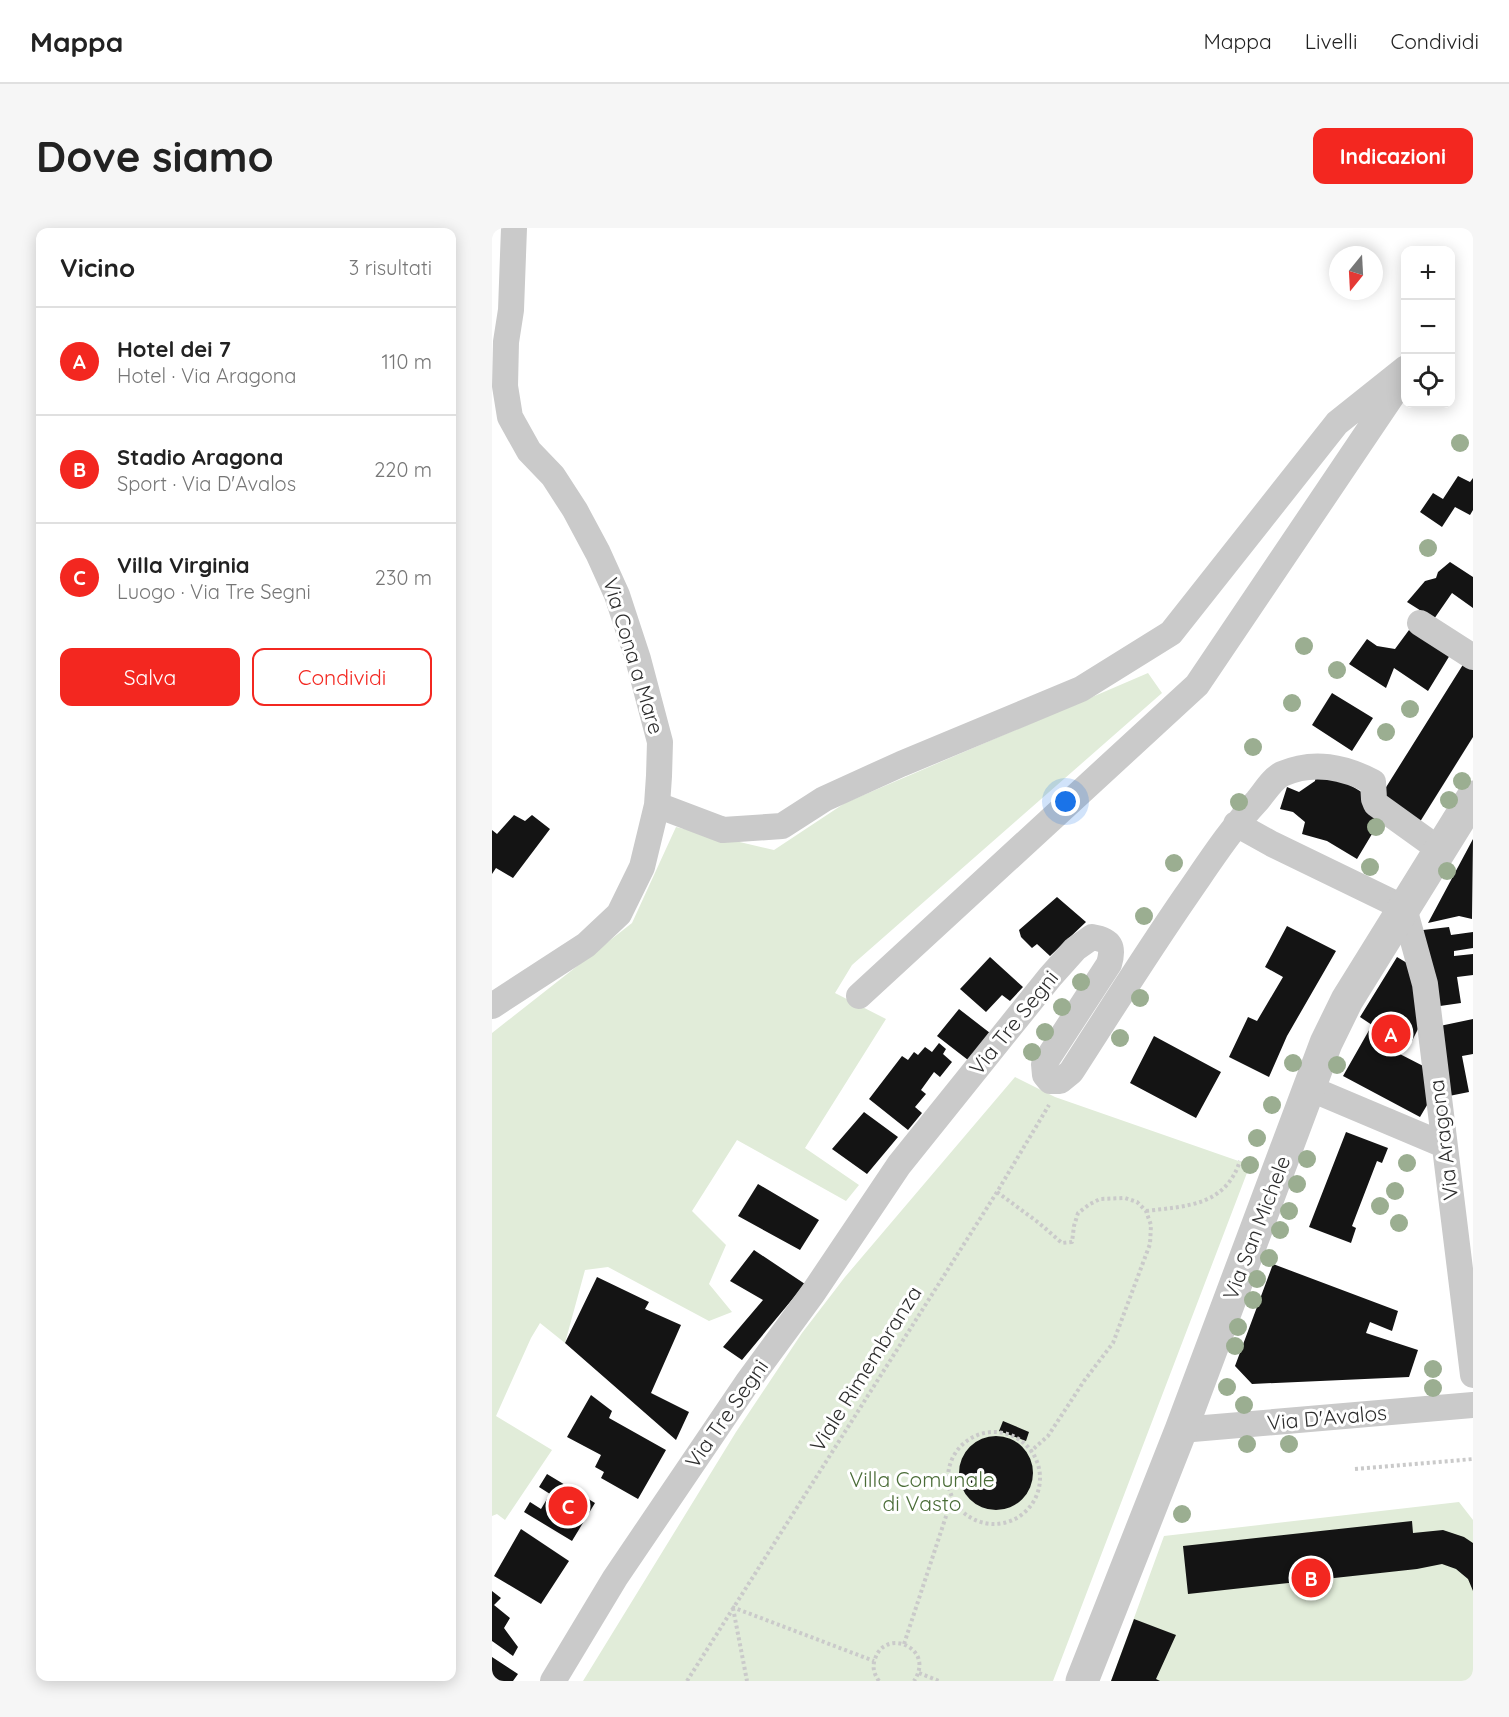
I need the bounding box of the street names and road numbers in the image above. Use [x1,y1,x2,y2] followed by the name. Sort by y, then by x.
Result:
[598,574,670,737] street label: Via Cona a Mare
[963,965,1063,1080] street label: Via Tre Segni
[1423,1078,1463,1202] street label: Via Aragona
[1217,1152,1296,1303] street label: Via San Michele
[804,1281,927,1456] street label: Viale Rimembranza
[679,1354,773,1473] street label: Via Tre Segni
[1266,1399,1388,1435] street label: Via D'Avalos

